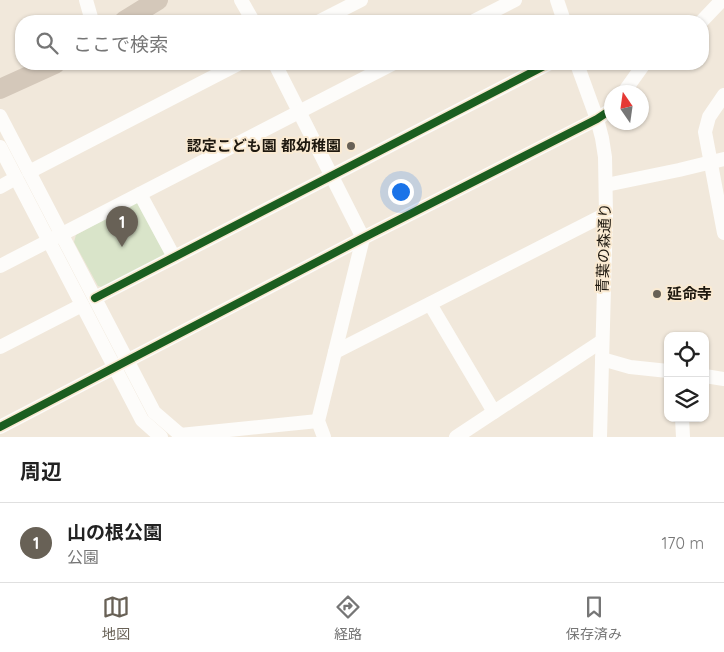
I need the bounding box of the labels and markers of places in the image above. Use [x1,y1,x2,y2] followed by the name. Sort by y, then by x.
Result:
[187,136,341,155] place label: 認定こども園 都幼稚園
[345,140,357,152] marker: 認定こども園 都幼稚園
[106,206,138,247] pin: 1
[667,284,712,303] place label: 延命寺
[651,288,663,300] marker: 延命寺

